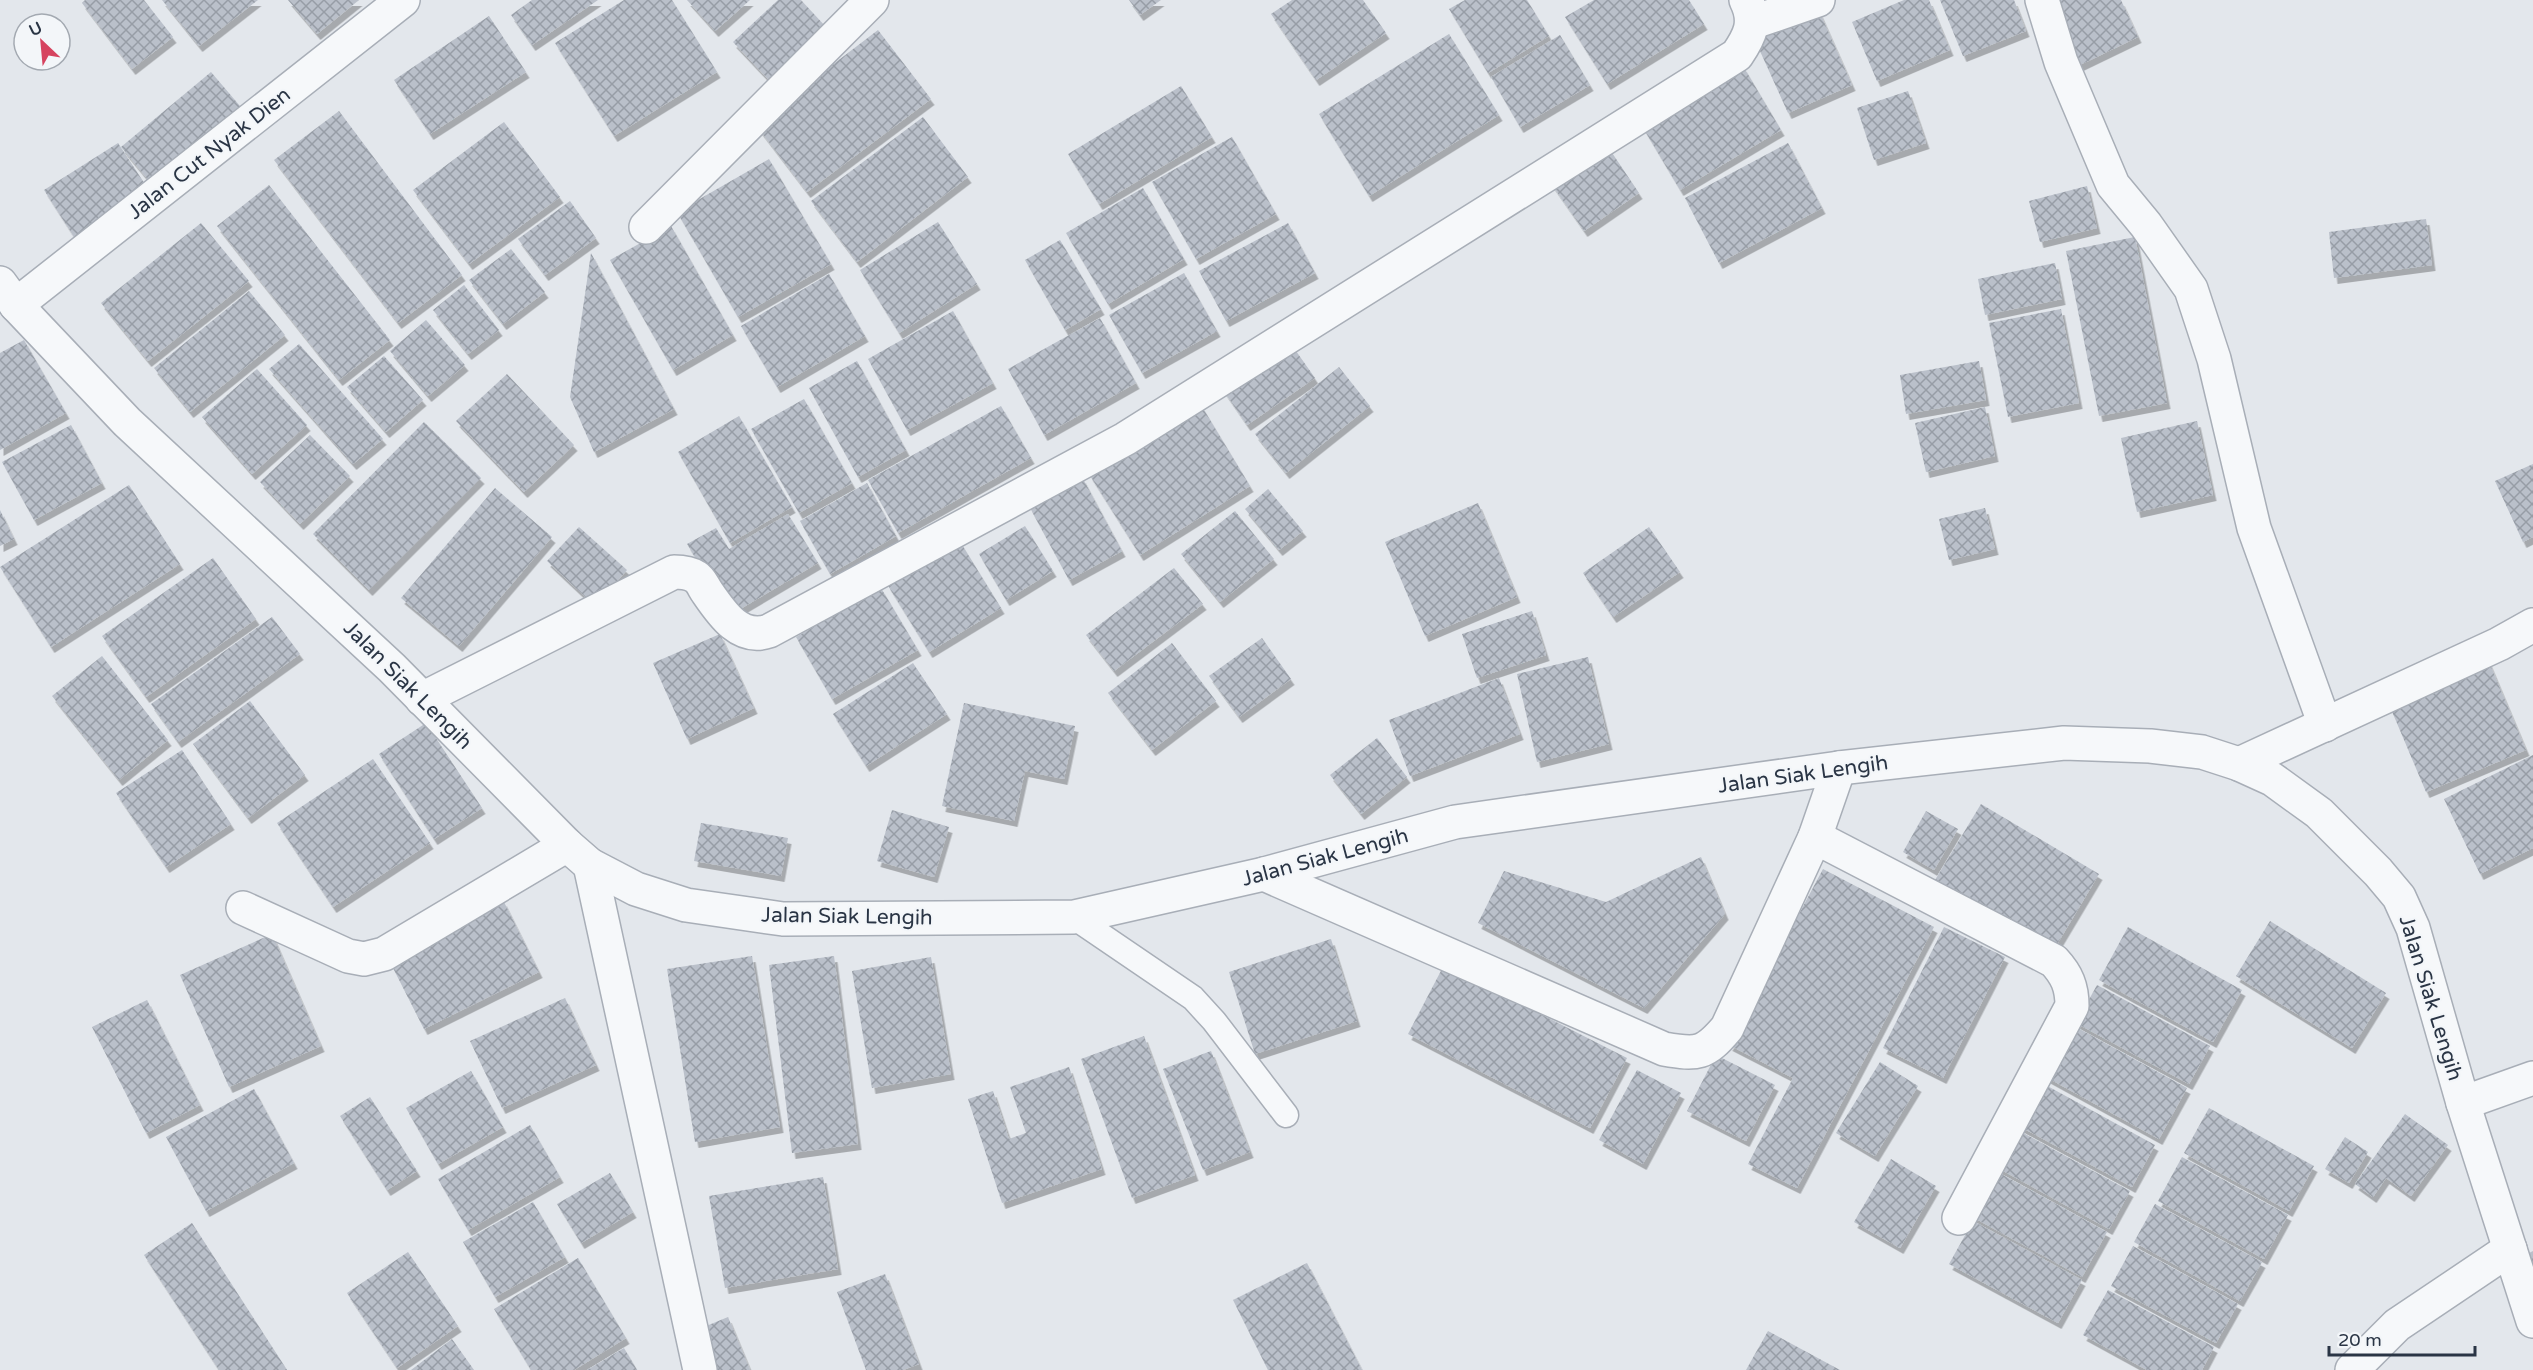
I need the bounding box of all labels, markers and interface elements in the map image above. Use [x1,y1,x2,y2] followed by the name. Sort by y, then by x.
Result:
[12,12,72,72] north arrow
[26,18,46,41] text: U
[123,82,296,225] street label: Jalan Cut Nyak Dien
[338,616,477,755] street label: Jalan Siak Lengih
[1716,750,1890,799] street label: Jalan Siak Lengih
[1239,823,1411,892] street label: Jalan Siak Lengih
[761,903,933,930] street label: Jalan Siak Lengih
[2393,912,2468,1084] street label: Jalan Siak Lengih
[2329,1319,2474,1357] scale bar
[2338,1329,2382,1351] text: 20 m

